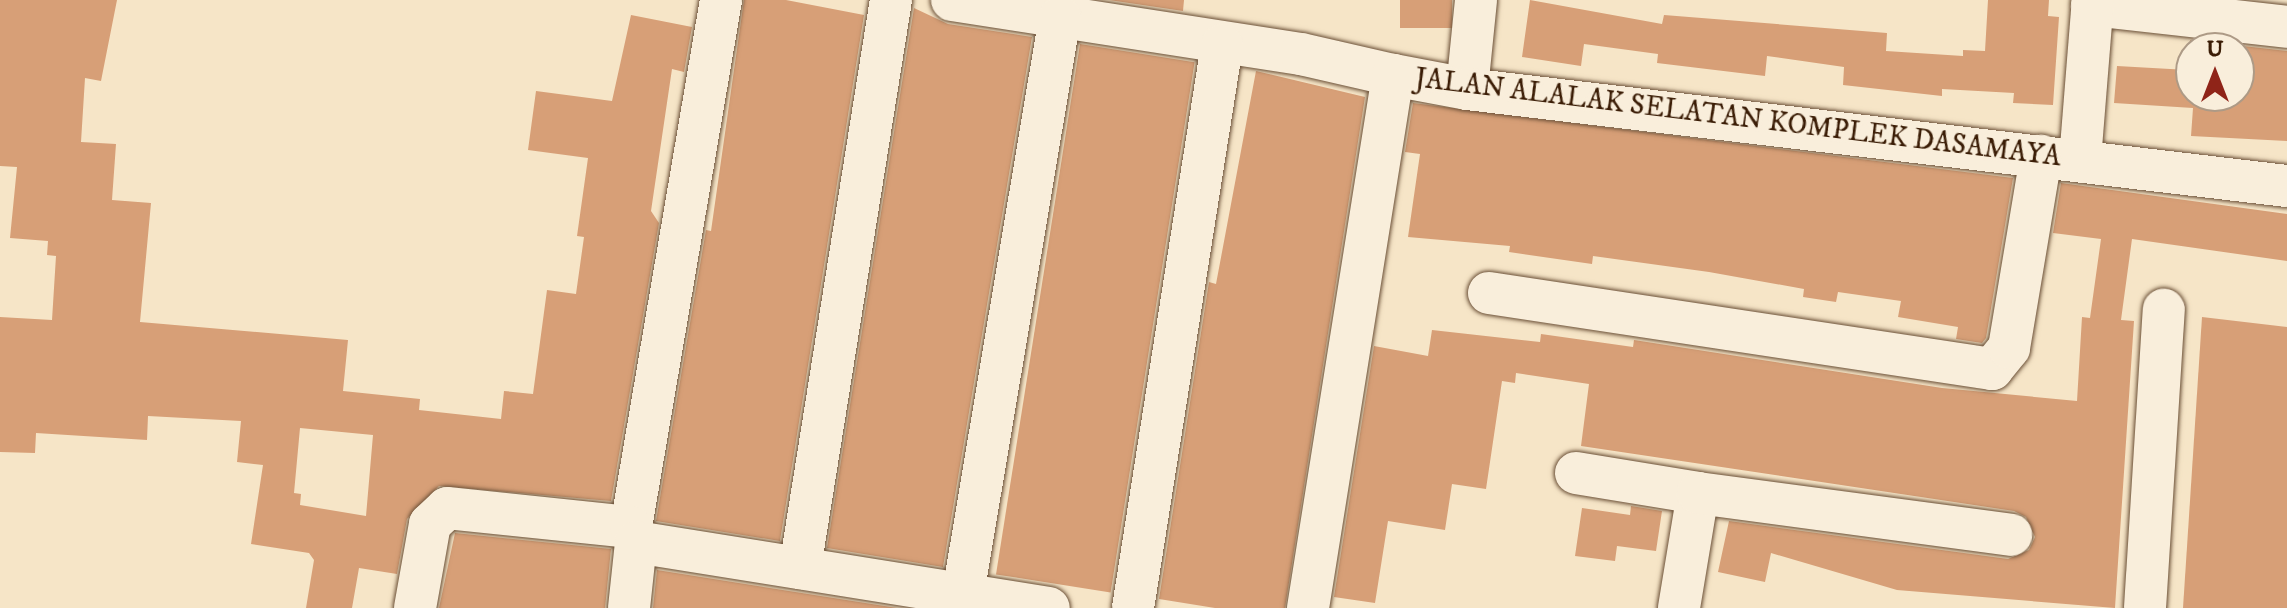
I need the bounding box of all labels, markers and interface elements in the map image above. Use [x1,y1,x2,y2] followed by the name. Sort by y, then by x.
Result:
[2175,32,2255,112] north arrow
[2206,36,2224,63] text: U
[1413,62,2063,174] street label: JALAN ALALAK SELATAN KOMPLEK DASAMAYA

